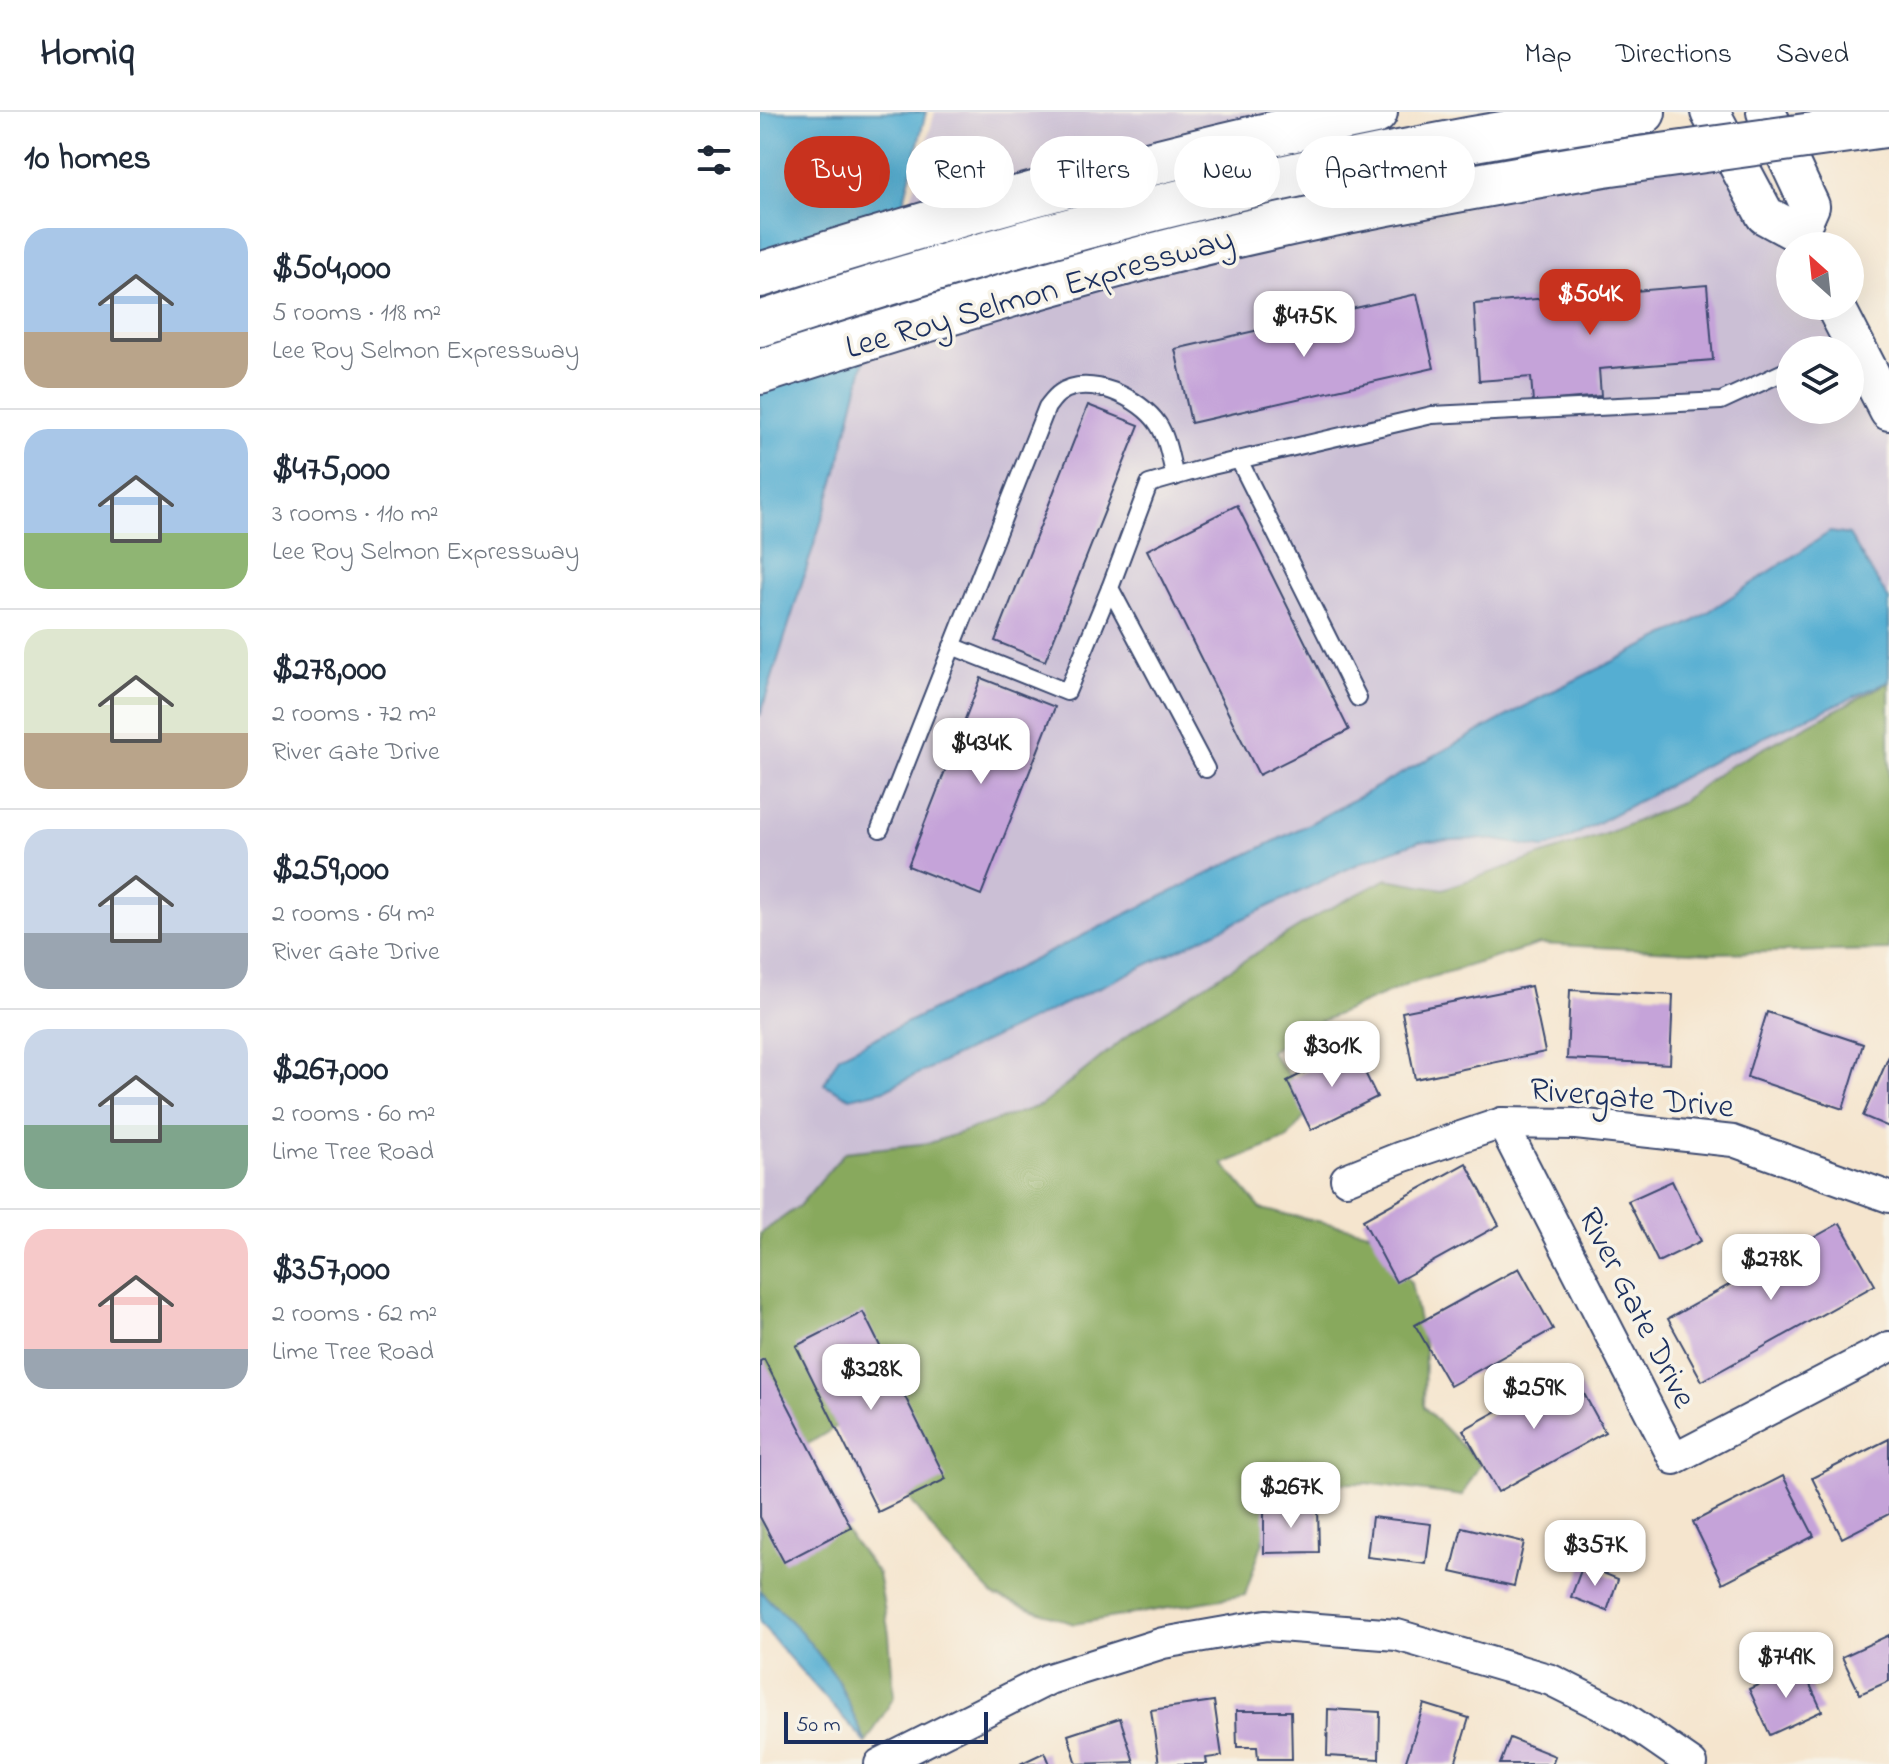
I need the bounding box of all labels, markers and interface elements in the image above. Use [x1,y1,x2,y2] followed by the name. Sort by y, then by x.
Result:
[40,27,134,83] text: Homiq
[1524,35,1572,76] text: Map
[1616,35,1732,76] text: Directions
[1776,35,1849,76] text: Saved
[24,135,151,185] text: 10 homes
[784,136,890,208] chip: Buy
[906,136,1014,208] chip: Rent
[1030,136,1158,208] chip: Filters
[1174,136,1280,208] chip: New
[1296,136,1475,208] chip: Apartment
[692,138,736,182] icon: filters
[840,215,1240,374] street label: Lee Roy Selmon Expressway
[1776,232,1864,320] north arrow
[1776,232,1864,424] map controls
[272,245,391,295] text: $504,000
[88,260,184,356] icon: home
[1534,269,1646,337] pin: $504K
[1557,276,1623,314] text: $504K
[1248,291,1360,359] pin: $475K
[272,295,441,333] text: 5 rooms · 118 m²
[1272,298,1336,336] text: $475K
[272,333,579,371] text: Lee Roy Selmon Expressway
[1776,336,1864,424] button: layers
[272,446,390,496] text: $475,000
[88,461,184,557] icon: home
[272,496,438,534] text: 3 rooms · 110 m²
[272,534,579,572] text: Lee Roy Selmon Expressway
[272,646,386,696] text: $278,000
[88,661,184,757] icon: home
[272,696,437,734] text: 2 rooms · 72 m²
[925,718,1037,786] pin: $434K
[951,725,1011,763] text: $434K
[272,734,440,772] text: River Gate Drive
[272,846,389,896] text: $259,000
[88,861,184,957] icon: home
[272,896,435,934] text: 2 rooms · 64 m²
[272,934,440,972] text: River Gate Drive
[1276,1021,1388,1089] pin: $301K
[1303,1028,1361,1066] text: $301K
[272,1046,388,1096] text: $267,000
[88,1061,184,1157] icon: home
[1528,1066,1737,1134] street label: Rivergate Drive
[272,1096,436,1134] text: 2 rooms · 60 m²
[272,1134,434,1172] text: Lime Tree Road
[1563,1200,1708,1418] street label: River Gate Drive
[1715,1234,1827,1302] pin: $278K
[1740,1241,1802,1279] text: $278K
[272,1246,390,1296] text: $357,000
[88,1261,184,1357] icon: home
[272,1296,437,1334] text: 2 rooms · 62 m²
[272,1334,434,1372] text: Lime Tree Road
[815,1344,927,1412] pin: $328K
[840,1351,902,1389] text: $328K
[1478,1363,1590,1431] pin: $259K
[1502,1370,1566,1408] text: $259K
[1235,1462,1347,1530] pin: $267K
[1259,1469,1323,1507] text: $267K
[1539,1520,1651,1588] pin: $357K
[1563,1527,1627,1565] text: $357K
[1730,1632,1842,1700] pin: $749K
[1757,1639,1815,1677] text: $749K
[784,1708,988,1744] scale bar
[796,1710,841,1742] text: 50 m

